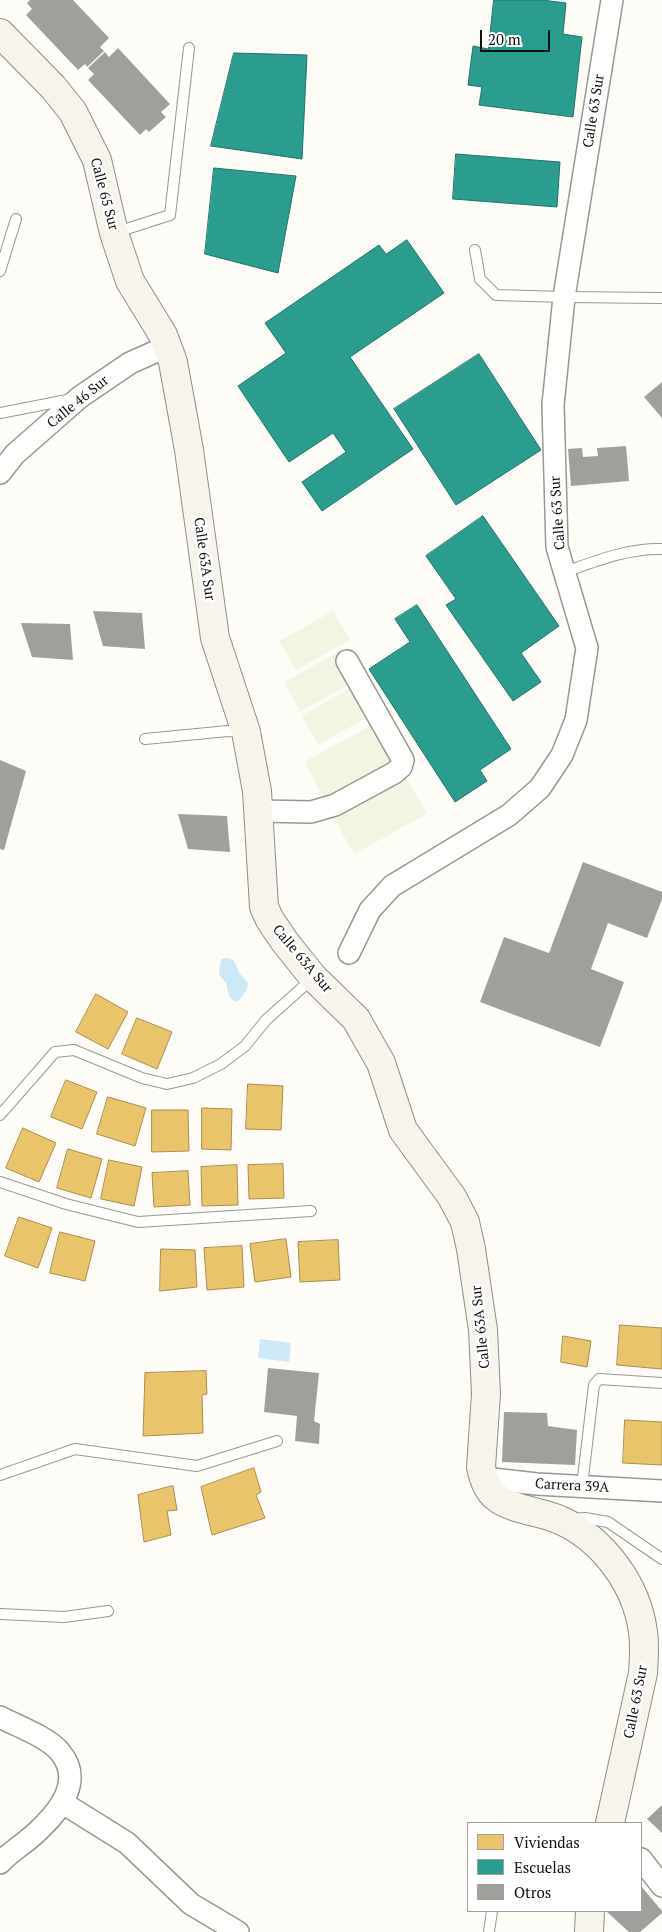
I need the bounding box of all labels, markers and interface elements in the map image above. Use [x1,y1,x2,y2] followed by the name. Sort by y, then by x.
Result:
[482,20,552,52] scale bar
[488,29,521,49] text: 20 m
[580,73,608,149] street label: Calle 63 Sur
[86,156,122,232] street label: Calle 65 Sur
[44,372,112,432] street label: Calle 46 Sur
[547,475,569,551] street label: Calle 63 Sur
[190,516,218,602] street label: Calle 63A Sur
[269,922,335,996] street label: Calle 63A Sur
[468,1284,494,1370] street label: Calle 63A Sur
[535,1476,609,1496] street label: Carrera 39A
[621,1664,651,1740] street label: Calle 63 Sur
[467,1822,642,1912] legend
[514,1832,580,1852] text: Viviendas
[514,1857,571,1877] text: Escuelas
[514,1882,551,1902] text: Otros

